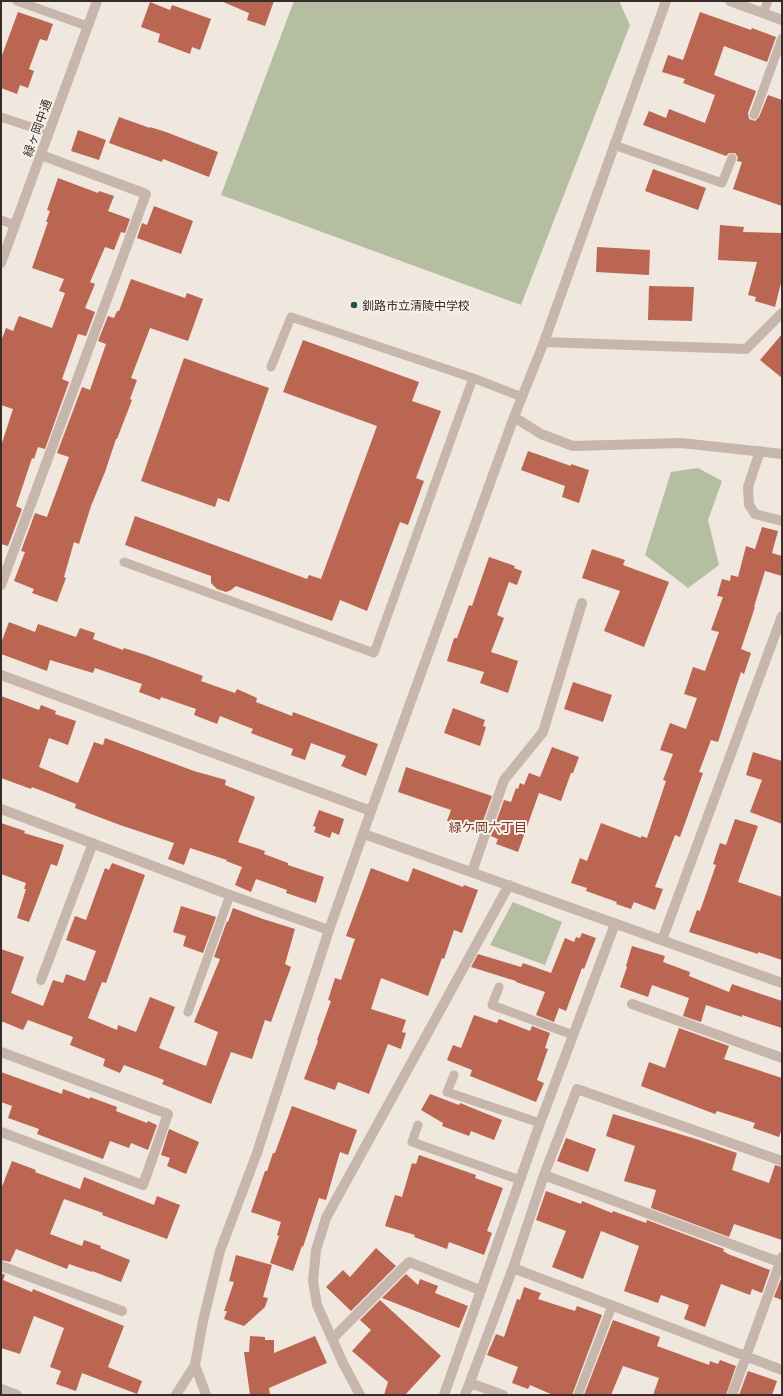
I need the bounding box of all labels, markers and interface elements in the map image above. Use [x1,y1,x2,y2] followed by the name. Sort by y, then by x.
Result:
[20,97,54,159] street label: 緑ヶ岡中通
[362,298,470,313] place label: 釧路市立清陵中学校
[349,300,359,310] marker: 釧路市立清陵中学校
[449,819,527,835] district label: 緑ケ岡六丁目

